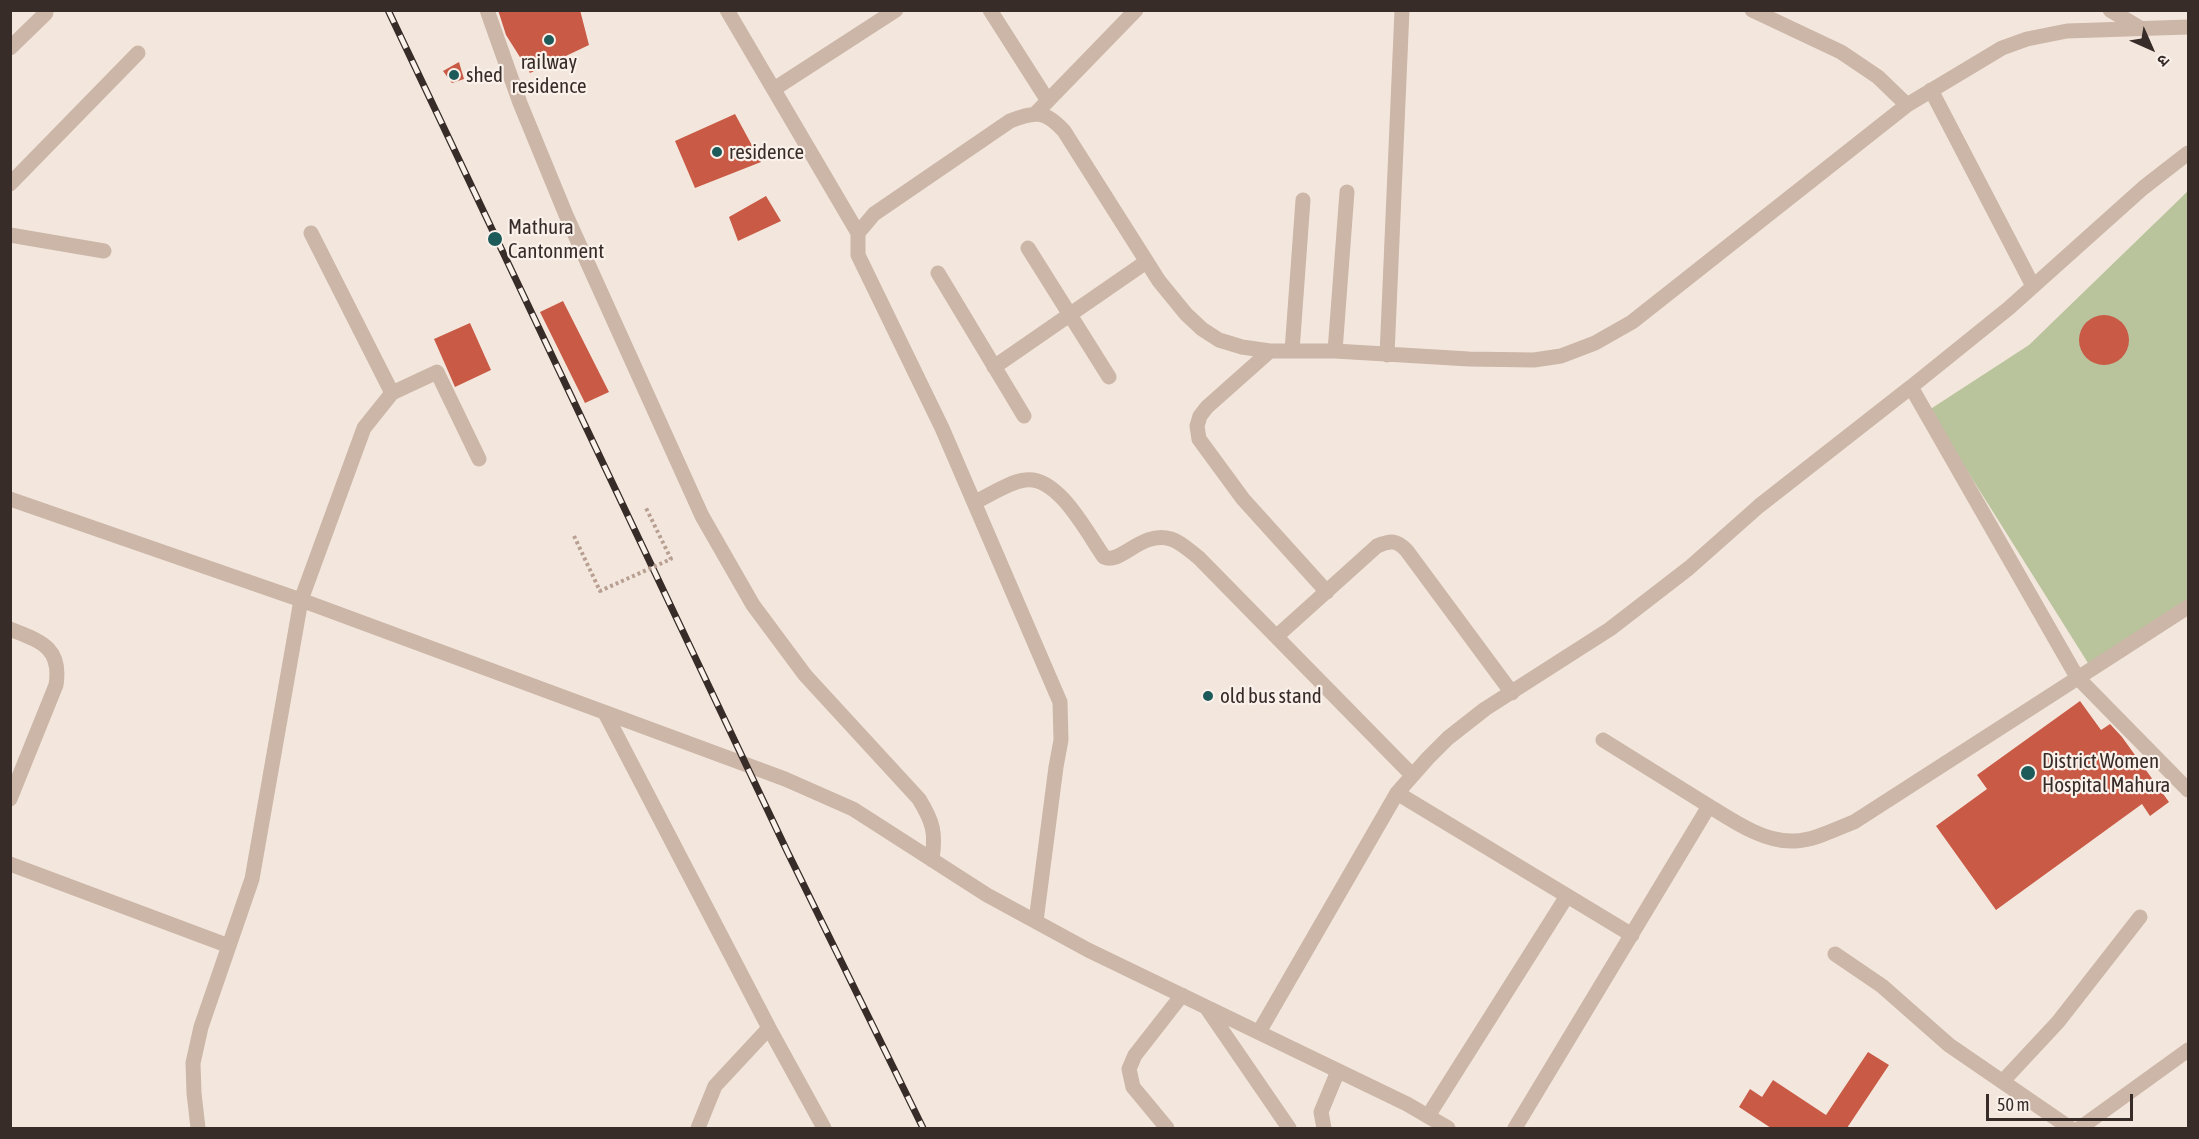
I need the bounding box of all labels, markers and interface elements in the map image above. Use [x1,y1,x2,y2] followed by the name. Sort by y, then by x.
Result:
[2121,18,2181,78] north arrow
[542,33,556,47] marker: railway residence
[512,49,586,99] place label: railway residence
[2154,51,2173,70] text: उ
[466,62,503,88] place label: shed
[447,68,461,82] marker: shed
[729,139,804,165] place label: residence
[710,145,724,159] marker: residence
[508,214,604,264] place label: Mathura Cantonment
[486,230,504,248] marker: Mathura Cantonment
[1220,683,1322,709] place label: old bus stand
[1201,689,1215,703] marker: old bus stand
[2042,748,2170,798] place label: District Women Hospital Mahura
[2019,764,2037,782] marker: District Women Hospital Mahura
[1989,1082,2136,1120] scale bar
[1997,1094,2029,1115] text: 50 m

